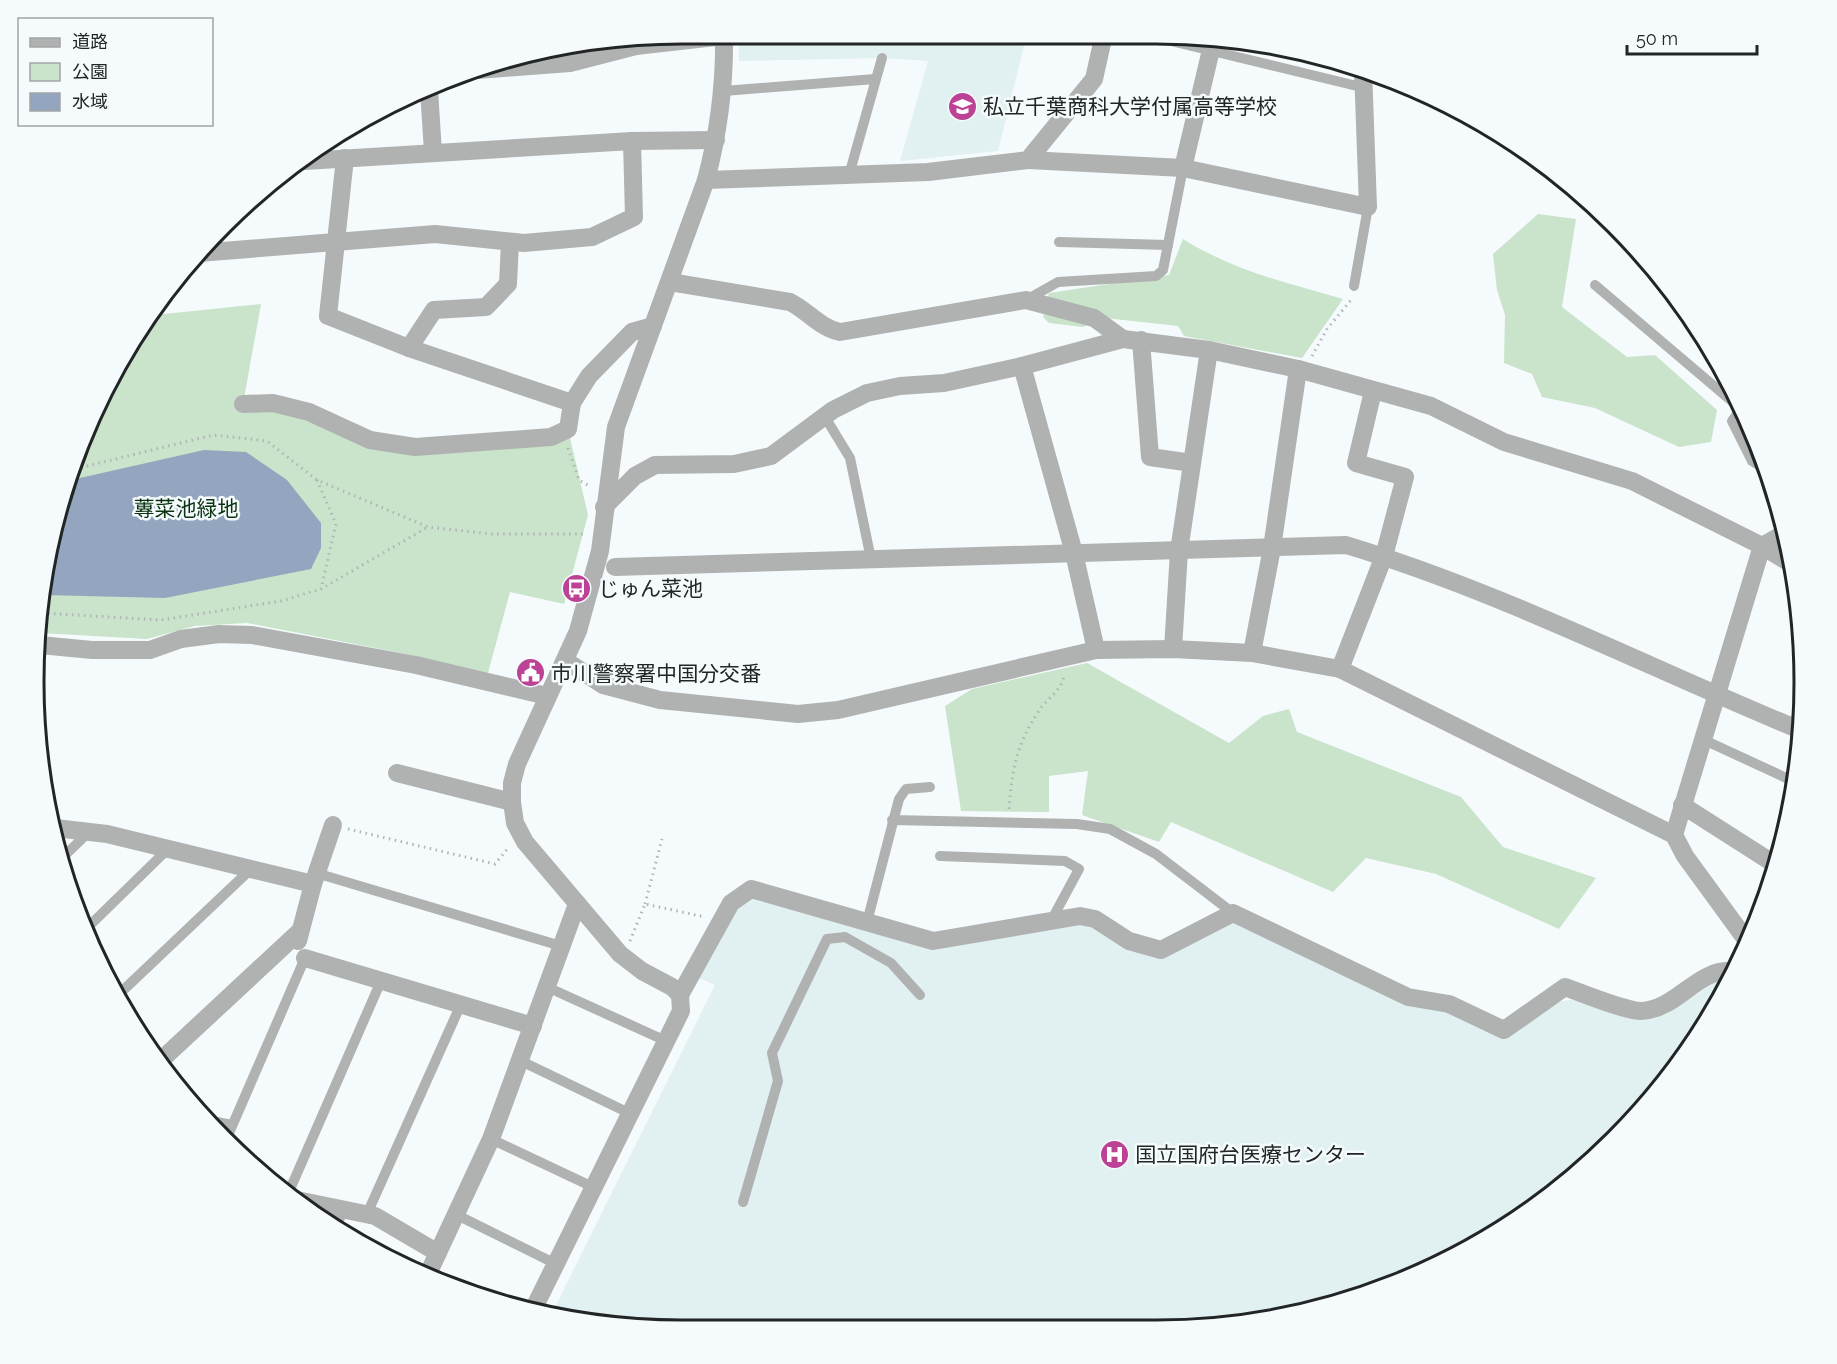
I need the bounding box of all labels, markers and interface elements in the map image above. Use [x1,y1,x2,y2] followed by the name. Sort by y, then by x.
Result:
[18,18,213,126] legend
[1627,18,1758,56] scale bar
[1636,28,1678,49] text: 50 m
[72,31,108,52] text: 道路
[72,61,108,82] text: 公園
[946,90,978,122] school or university icon: 私立千葉商科大学付属高等学校
[72,91,108,112] text: 水域
[983,94,1277,119] place label: 私立千葉商科大学付属高等学校
[134,496,239,521] park label: 蓴菜池緑地
[561,572,593,604] bus stop icon: じゅん菜池
[598,576,703,601] place label: じゅん菜池
[514,657,546,689] public building icon: 市川警察署中国分交番
[551,661,761,686] place label: 市川警察署中国分交番
[1098,1138,1130,1170] hospital icon: 国立国府台医療センター
[1135,1142,1366,1167] place label: 国立国府台医療センター

